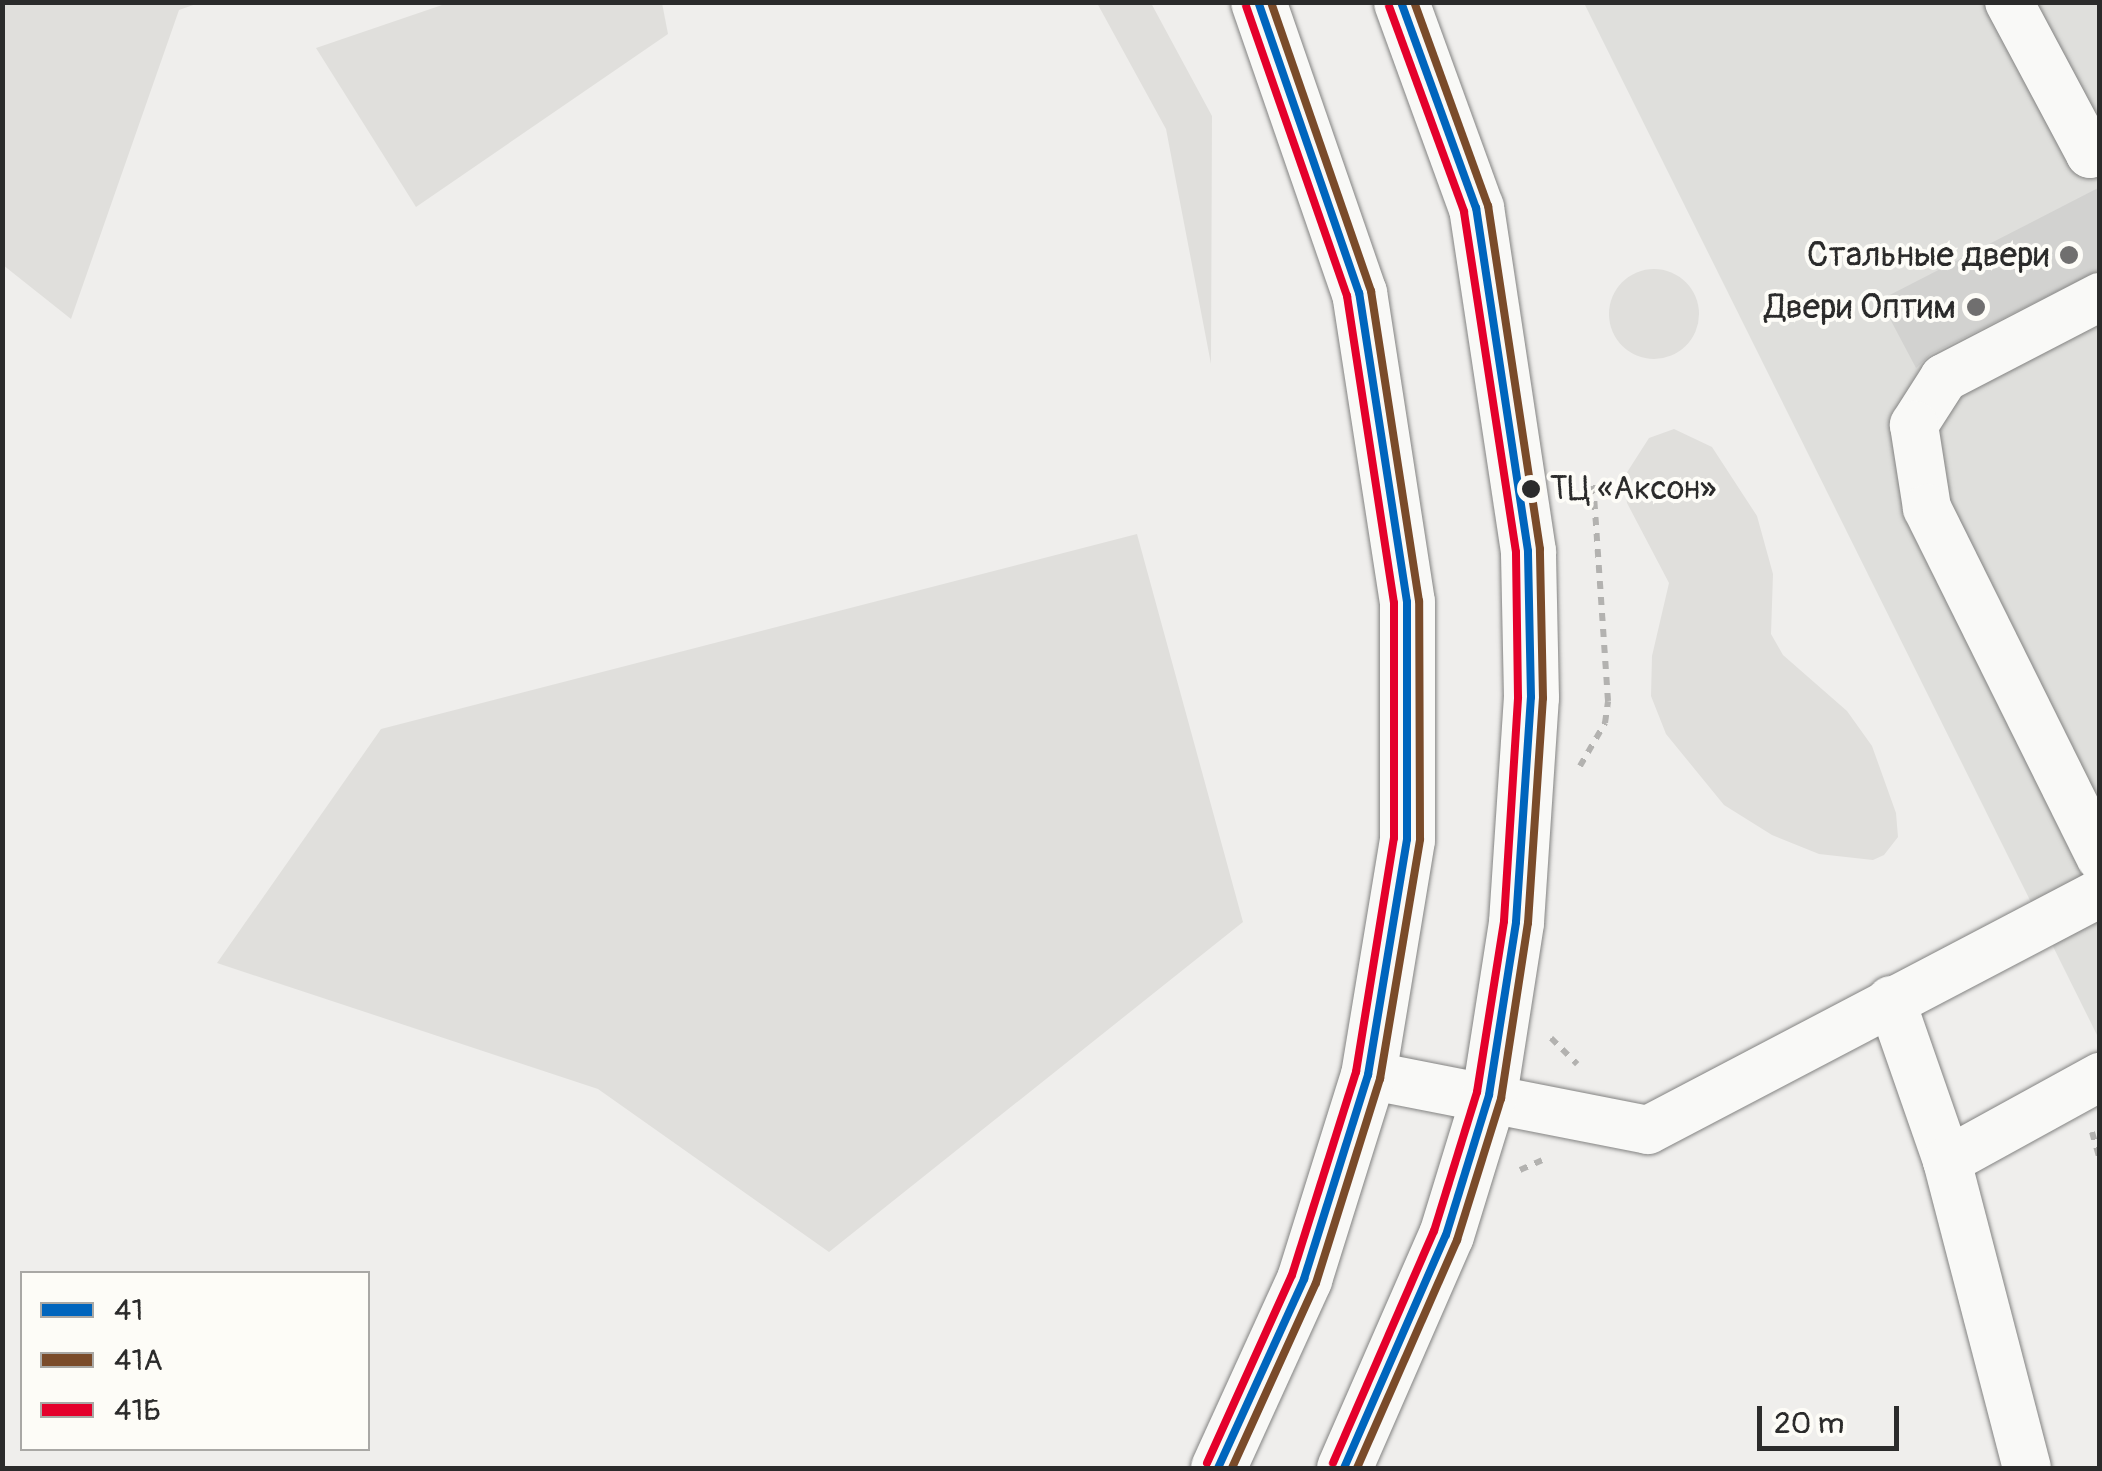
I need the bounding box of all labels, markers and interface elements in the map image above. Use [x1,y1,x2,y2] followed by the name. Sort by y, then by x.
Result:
[1807,234,2049,276] place label: Стальные двери
[2058,244,2080,266] marker: Стальные двери
[1765,286,1956,328] place label: Двери Оптим
[1965,296,1987,318] marker: Двери Оптим
[1550,470,1716,508] place label: ТЦ «Аксон»
[1521,479,1541,499] marker: ТЦ «Аксон»
[20,1271,370,1451] legend
[114,1292,143,1329] text: 41
[114,1342,163,1379] text: 41А
[1762,1386,1904,1448] scale bar
[114,1392,161,1429] text: 41Б
[1774,1405,1844,1442] text: 20 m

